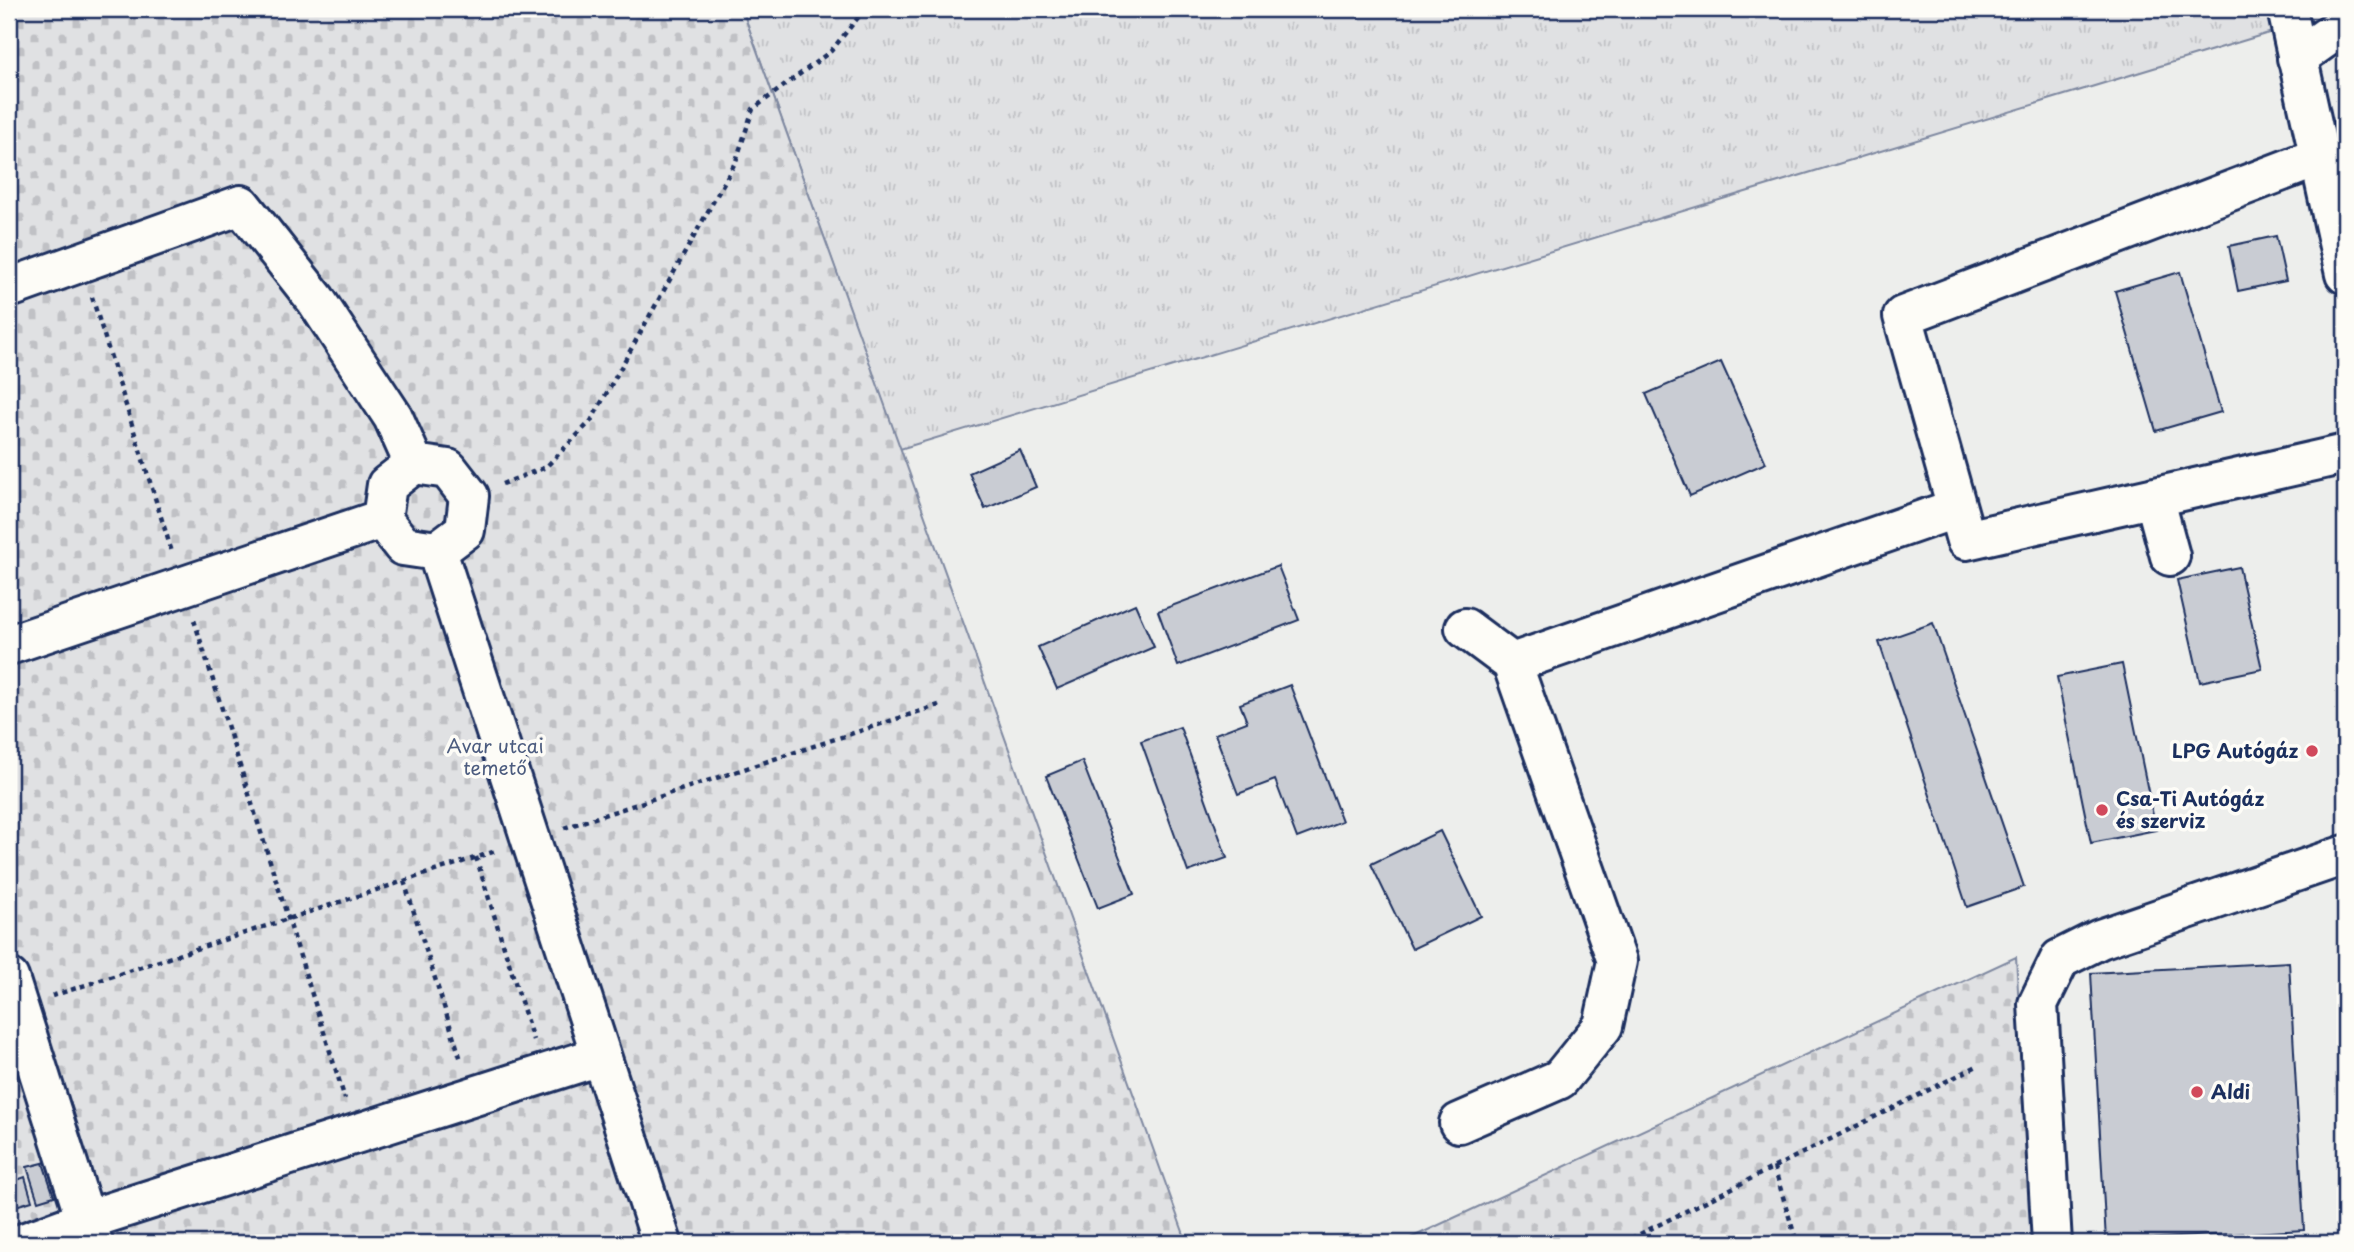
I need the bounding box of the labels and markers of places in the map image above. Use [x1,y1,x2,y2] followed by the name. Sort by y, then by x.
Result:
[2172,736,2298,764] place label: LPG Autógáz
[2304,743,2320,759] marker: LPG Autógáz
[2116,784,2264,834] place label: Csa-Ti Autógáz és szerviz
[2094,802,2110,818] marker: Csa-Ti Autógáz és szerviz
[2211,1077,2250,1105] place label: Aldi
[2189,1084,2205,1100] marker: Aldi

